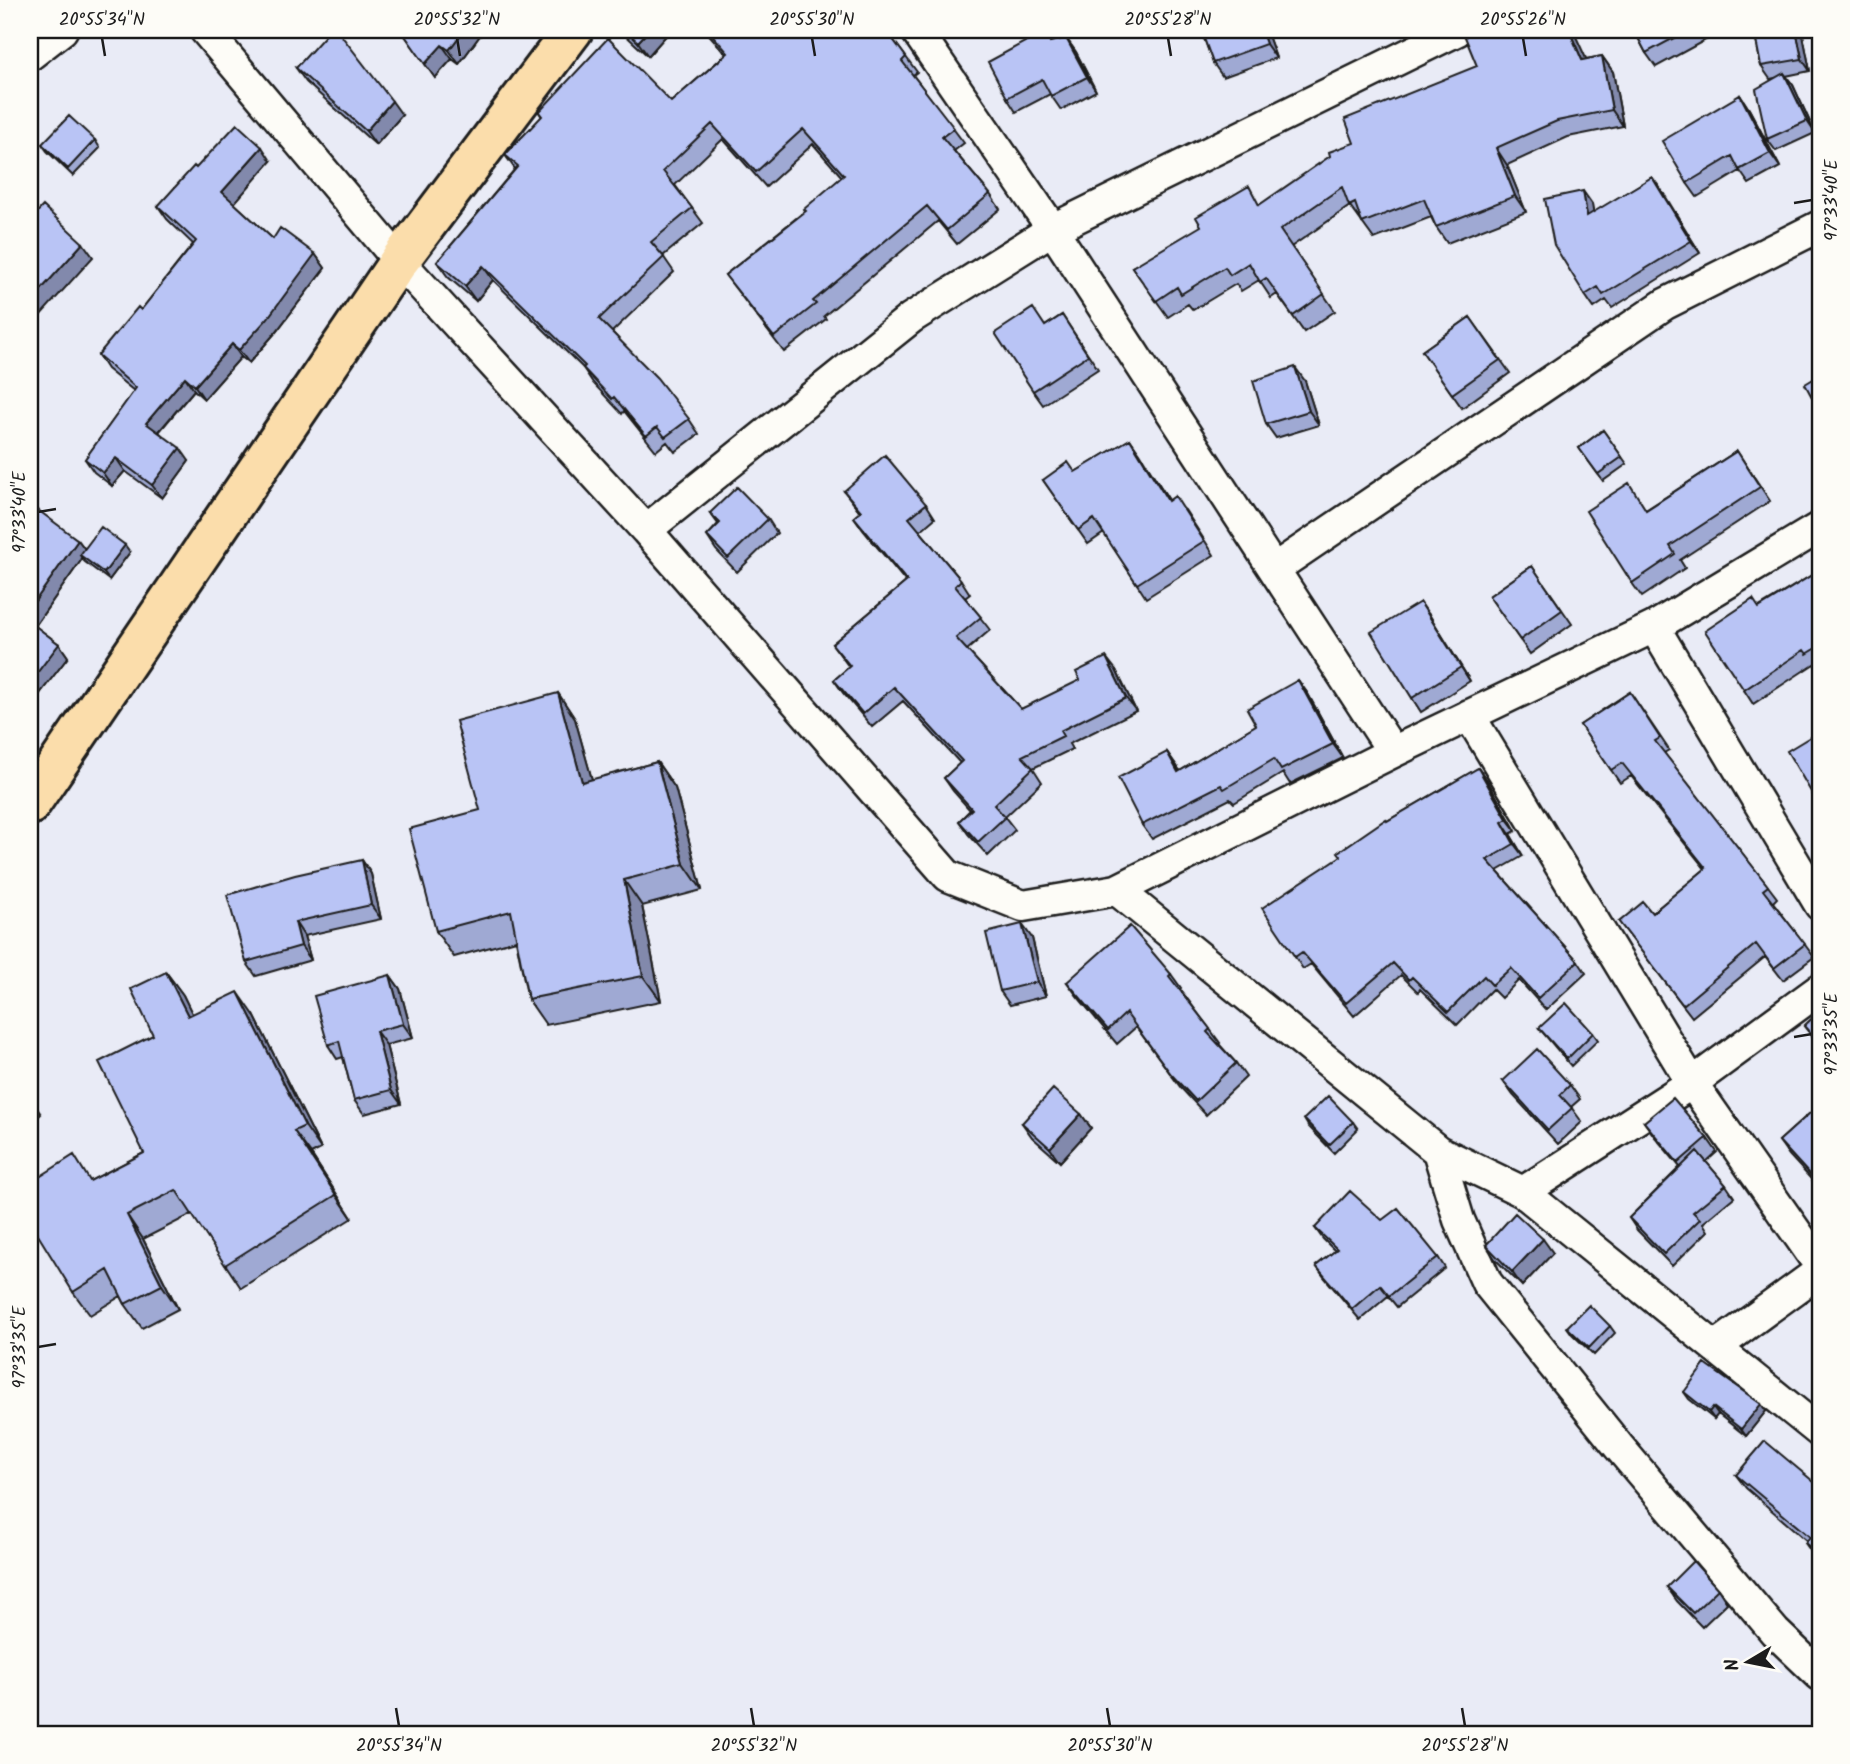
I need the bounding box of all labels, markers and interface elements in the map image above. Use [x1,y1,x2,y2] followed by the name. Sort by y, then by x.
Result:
[59,6,145,35] text: 20°55'34"N
[414,6,500,35] text: 20°55'32"N
[770,6,854,35] text: 20°55'30"N
[1125,6,1211,35] text: 20°55'28"N
[1480,6,1566,35] text: 20°55'26"N
[1818,159,1847,241] text: 97°33'40"E
[6,471,35,553] text: 97°33'40"E
[1818,992,1847,1075] text: 97°33'35"E
[6,1305,35,1388] text: 97°33'35"E
[1714,1628,1784,1698] north arrow
[1717,1656,1749,1673] text: N
[356,1732,442,1761] text: 20°55'34"N
[711,1732,797,1761] text: 20°55'32"N
[1068,1732,1152,1761] text: 20°55'30"N
[1422,1732,1508,1761] text: 20°55'28"N

